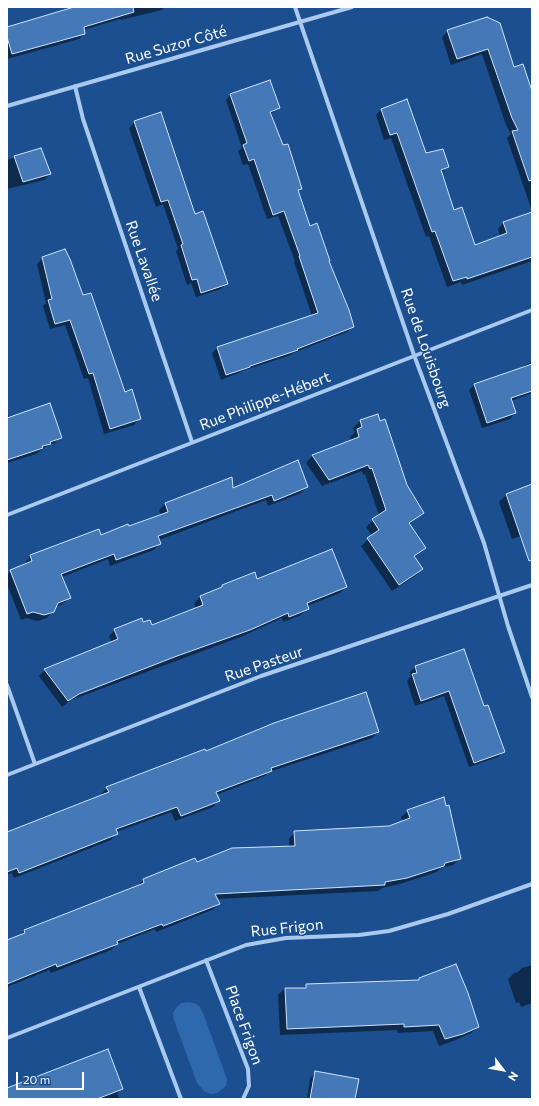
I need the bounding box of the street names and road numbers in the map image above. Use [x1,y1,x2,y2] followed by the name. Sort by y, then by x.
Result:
[123,22,229,68] street label: Rue Suzor Côté
[122,218,166,304] street label: Rue Lavallée
[397,286,455,410] street label: Rue de Louisbourg
[197,368,333,434] street label: Rue Philippe-Hébert
[223,642,305,686] street label: Rue Pasteur
[250,915,324,941] street label: Rue Frigon
[221,983,267,1067] street label: Place Frigon

